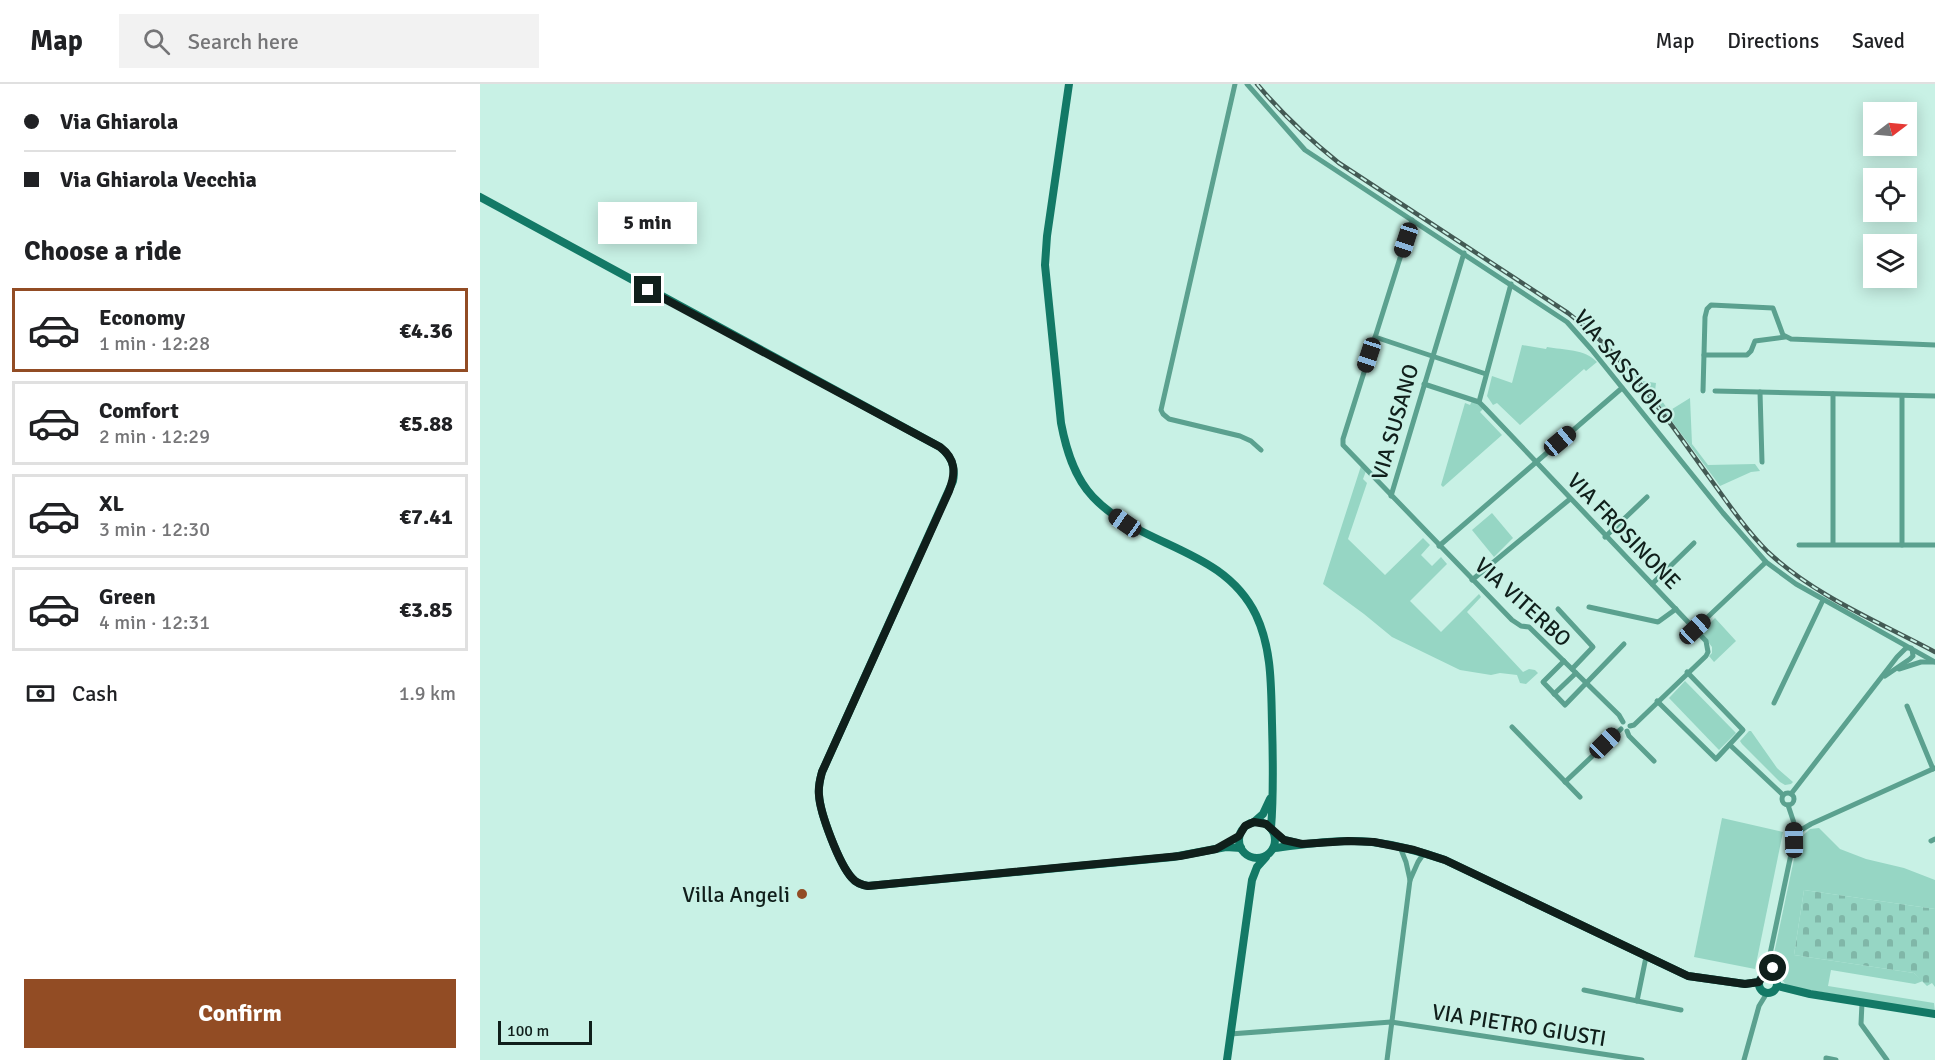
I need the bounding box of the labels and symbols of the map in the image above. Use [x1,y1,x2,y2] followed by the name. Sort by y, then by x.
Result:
[1863,102,1917,156] north arrow
[598,203,698,245] callout: 5 min
[1392,220,1420,260] car
[634,276,661,303] route end
[1568,304,1680,430] street label: VIA SASSUOLO
[1355,335,1383,375] car
[1366,361,1424,483] street label: VIA SUSANO
[1540,423,1580,459] car
[1562,467,1686,595] street label: VIA FROSINONE
[1105,505,1145,541] car
[1469,552,1577,652] street label: VIA VITERBO
[1676,610,1714,648] car
[1586,724,1624,762] car
[1785,822,1803,858] car
[682,881,790,908] place label: Villa Angeli
[795,887,809,901] marker: Villa Angeli
[1759,954,1786,981] route start
[1430,998,1608,1052] street label: VIA PIETRO GIUSTI
[498,1018,592,1046] scale bar

